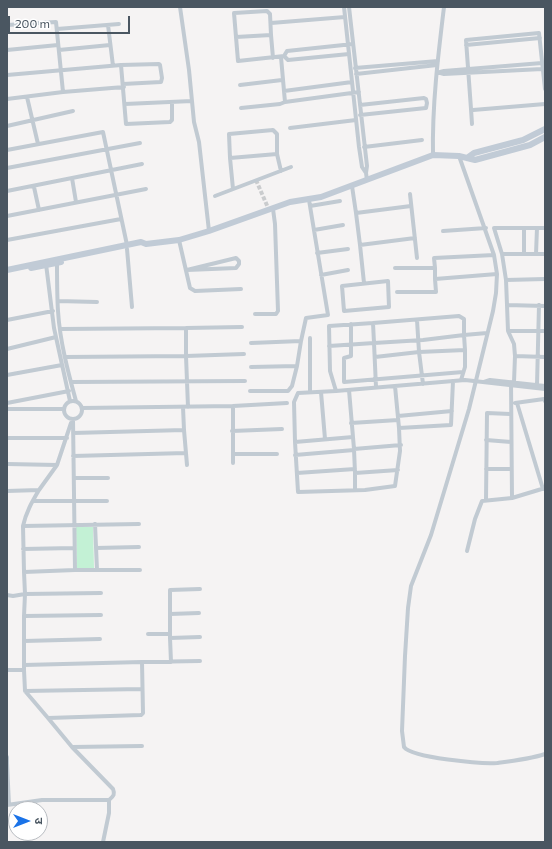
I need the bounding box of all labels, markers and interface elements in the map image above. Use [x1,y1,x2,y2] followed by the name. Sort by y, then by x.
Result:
[10,8,132,34] scale bar
[15,16,50,30] text: 200 m
[8,801,48,841] north arrow
[33,818,46,824] text: उ

